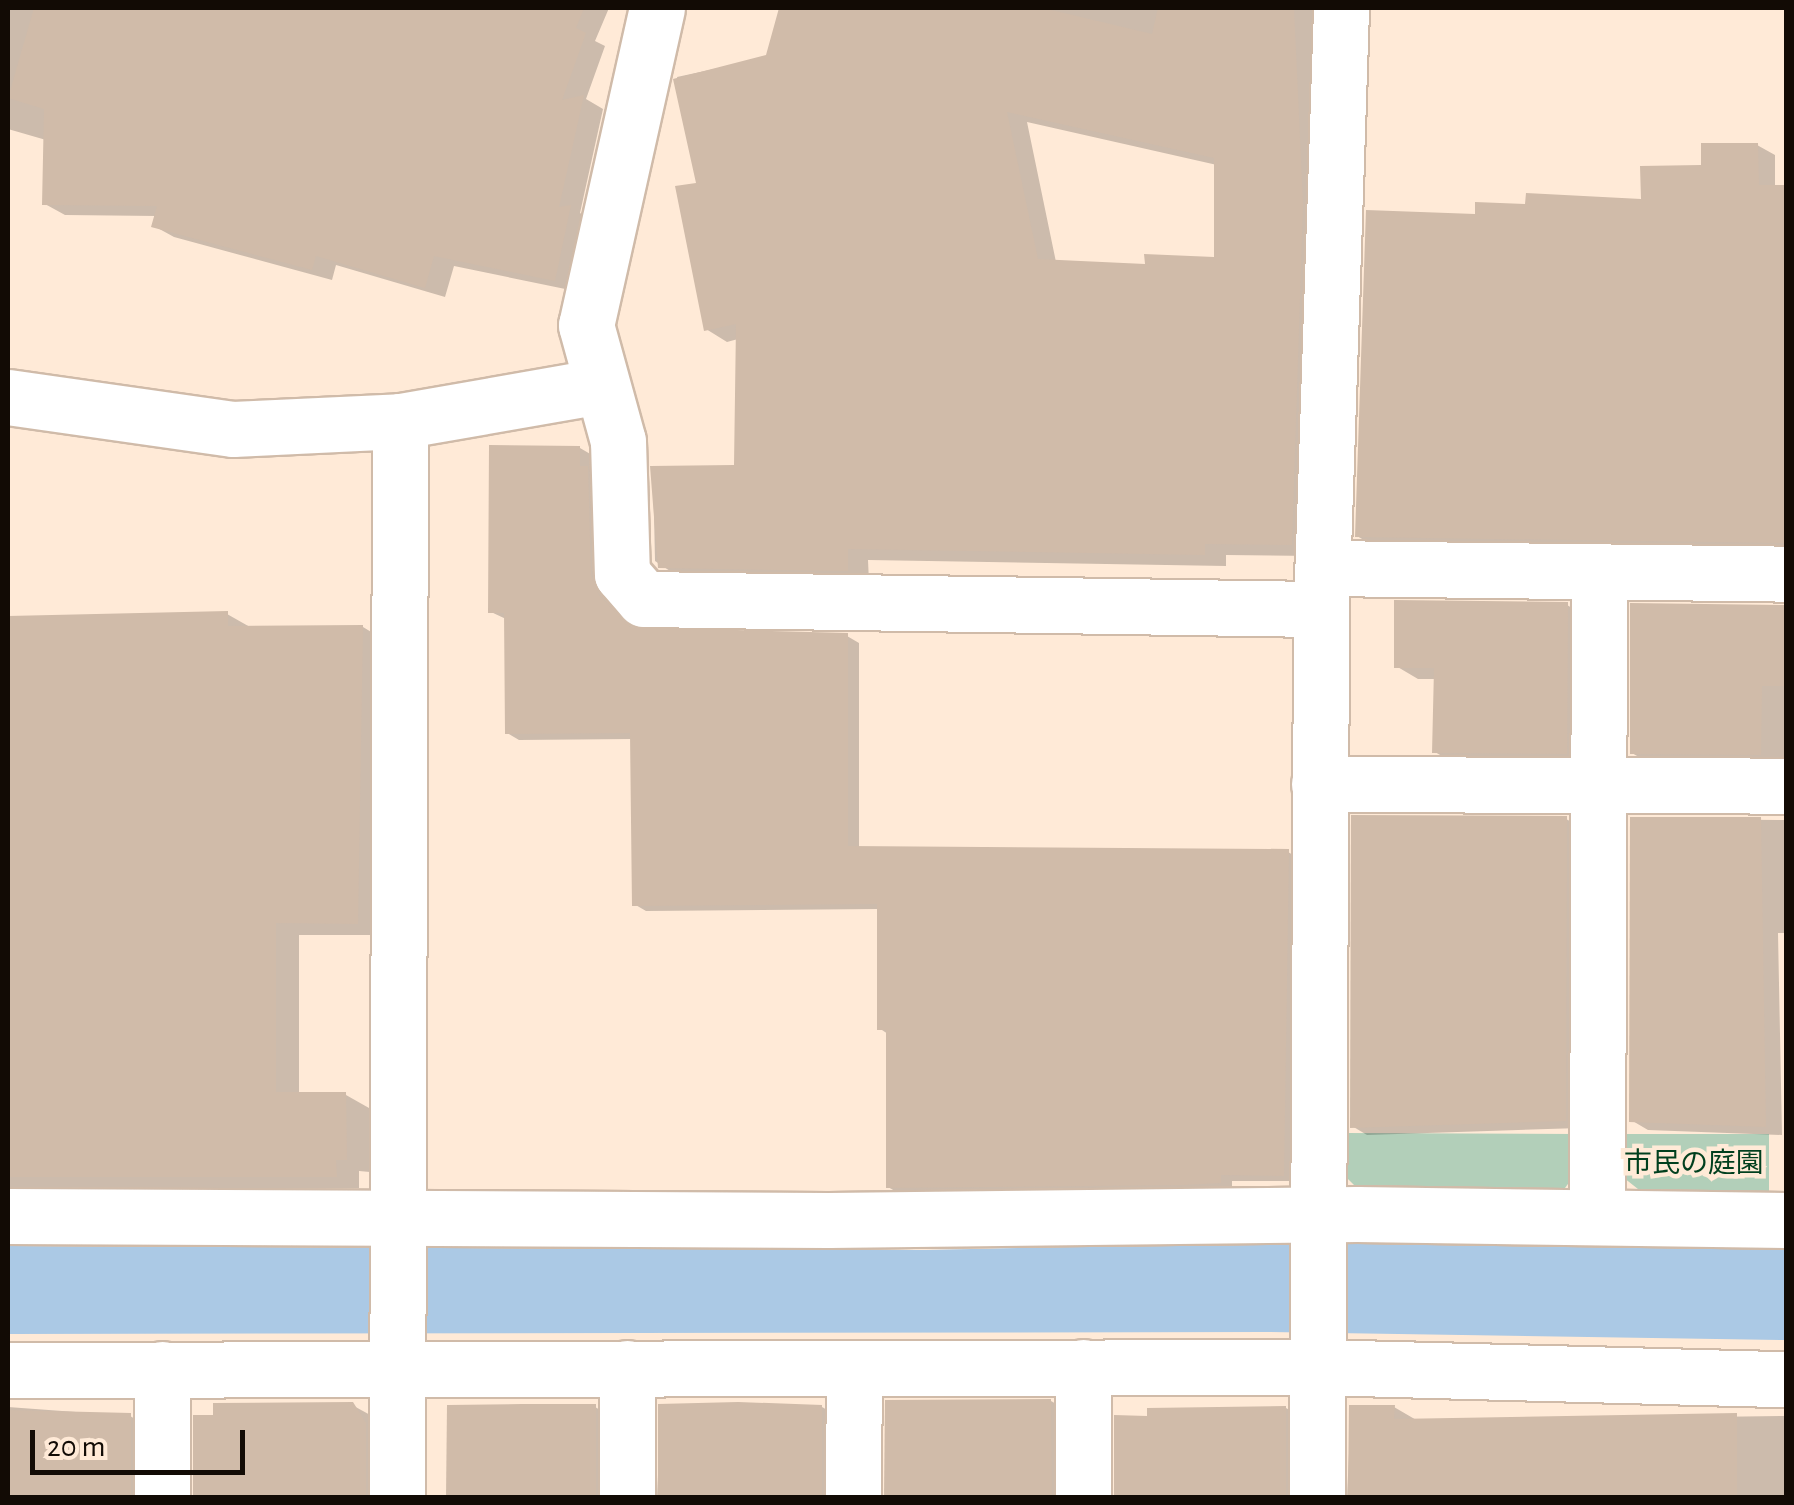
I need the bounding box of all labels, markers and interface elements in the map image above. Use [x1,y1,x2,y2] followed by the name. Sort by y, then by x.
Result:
[1624,1147,1764,1181] park label: 市民の庭園
[35,1410,250,1472] scale bar
[47,1432,105,1462] text: 20 m

